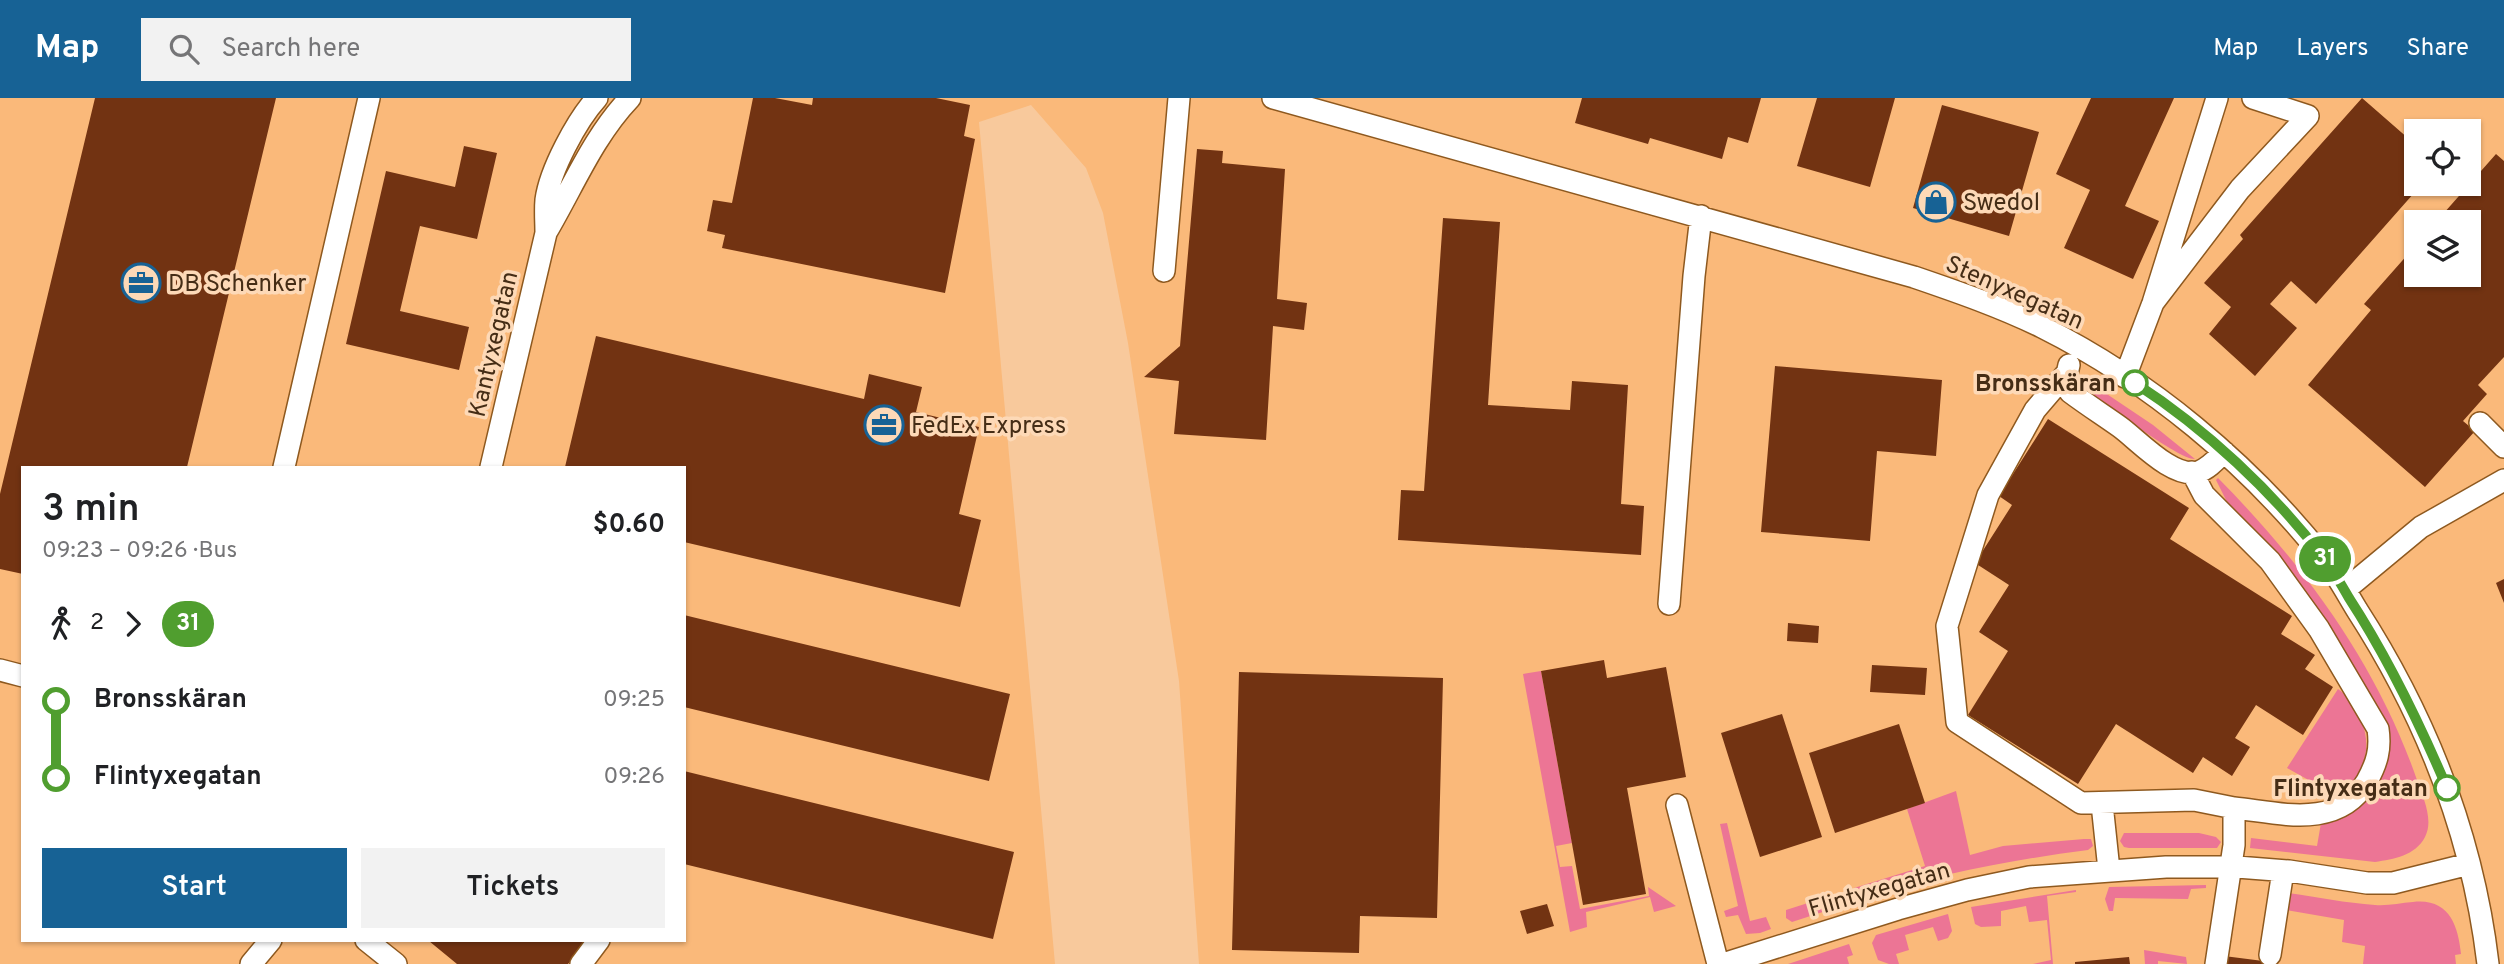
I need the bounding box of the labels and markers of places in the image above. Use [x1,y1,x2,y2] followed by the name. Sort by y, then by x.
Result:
[1915,181,1957,223] shop icon: Swedol
[1963,189,2040,219] place label: Swedol
[120,262,162,304] office icon: DB Schenker
[168,270,307,300] place label: DB Schenker
[1975,370,2116,400] place label: Bronsskäran
[2122,370,2148,396] marker: Bronsskäran
[863,404,905,446] office icon: FedEx Express
[911,412,1066,442] place label: FedEx Express
[2273,775,2428,805] place label: Flintyxegatan
[2434,775,2460,801] marker: Flintyxegatan

